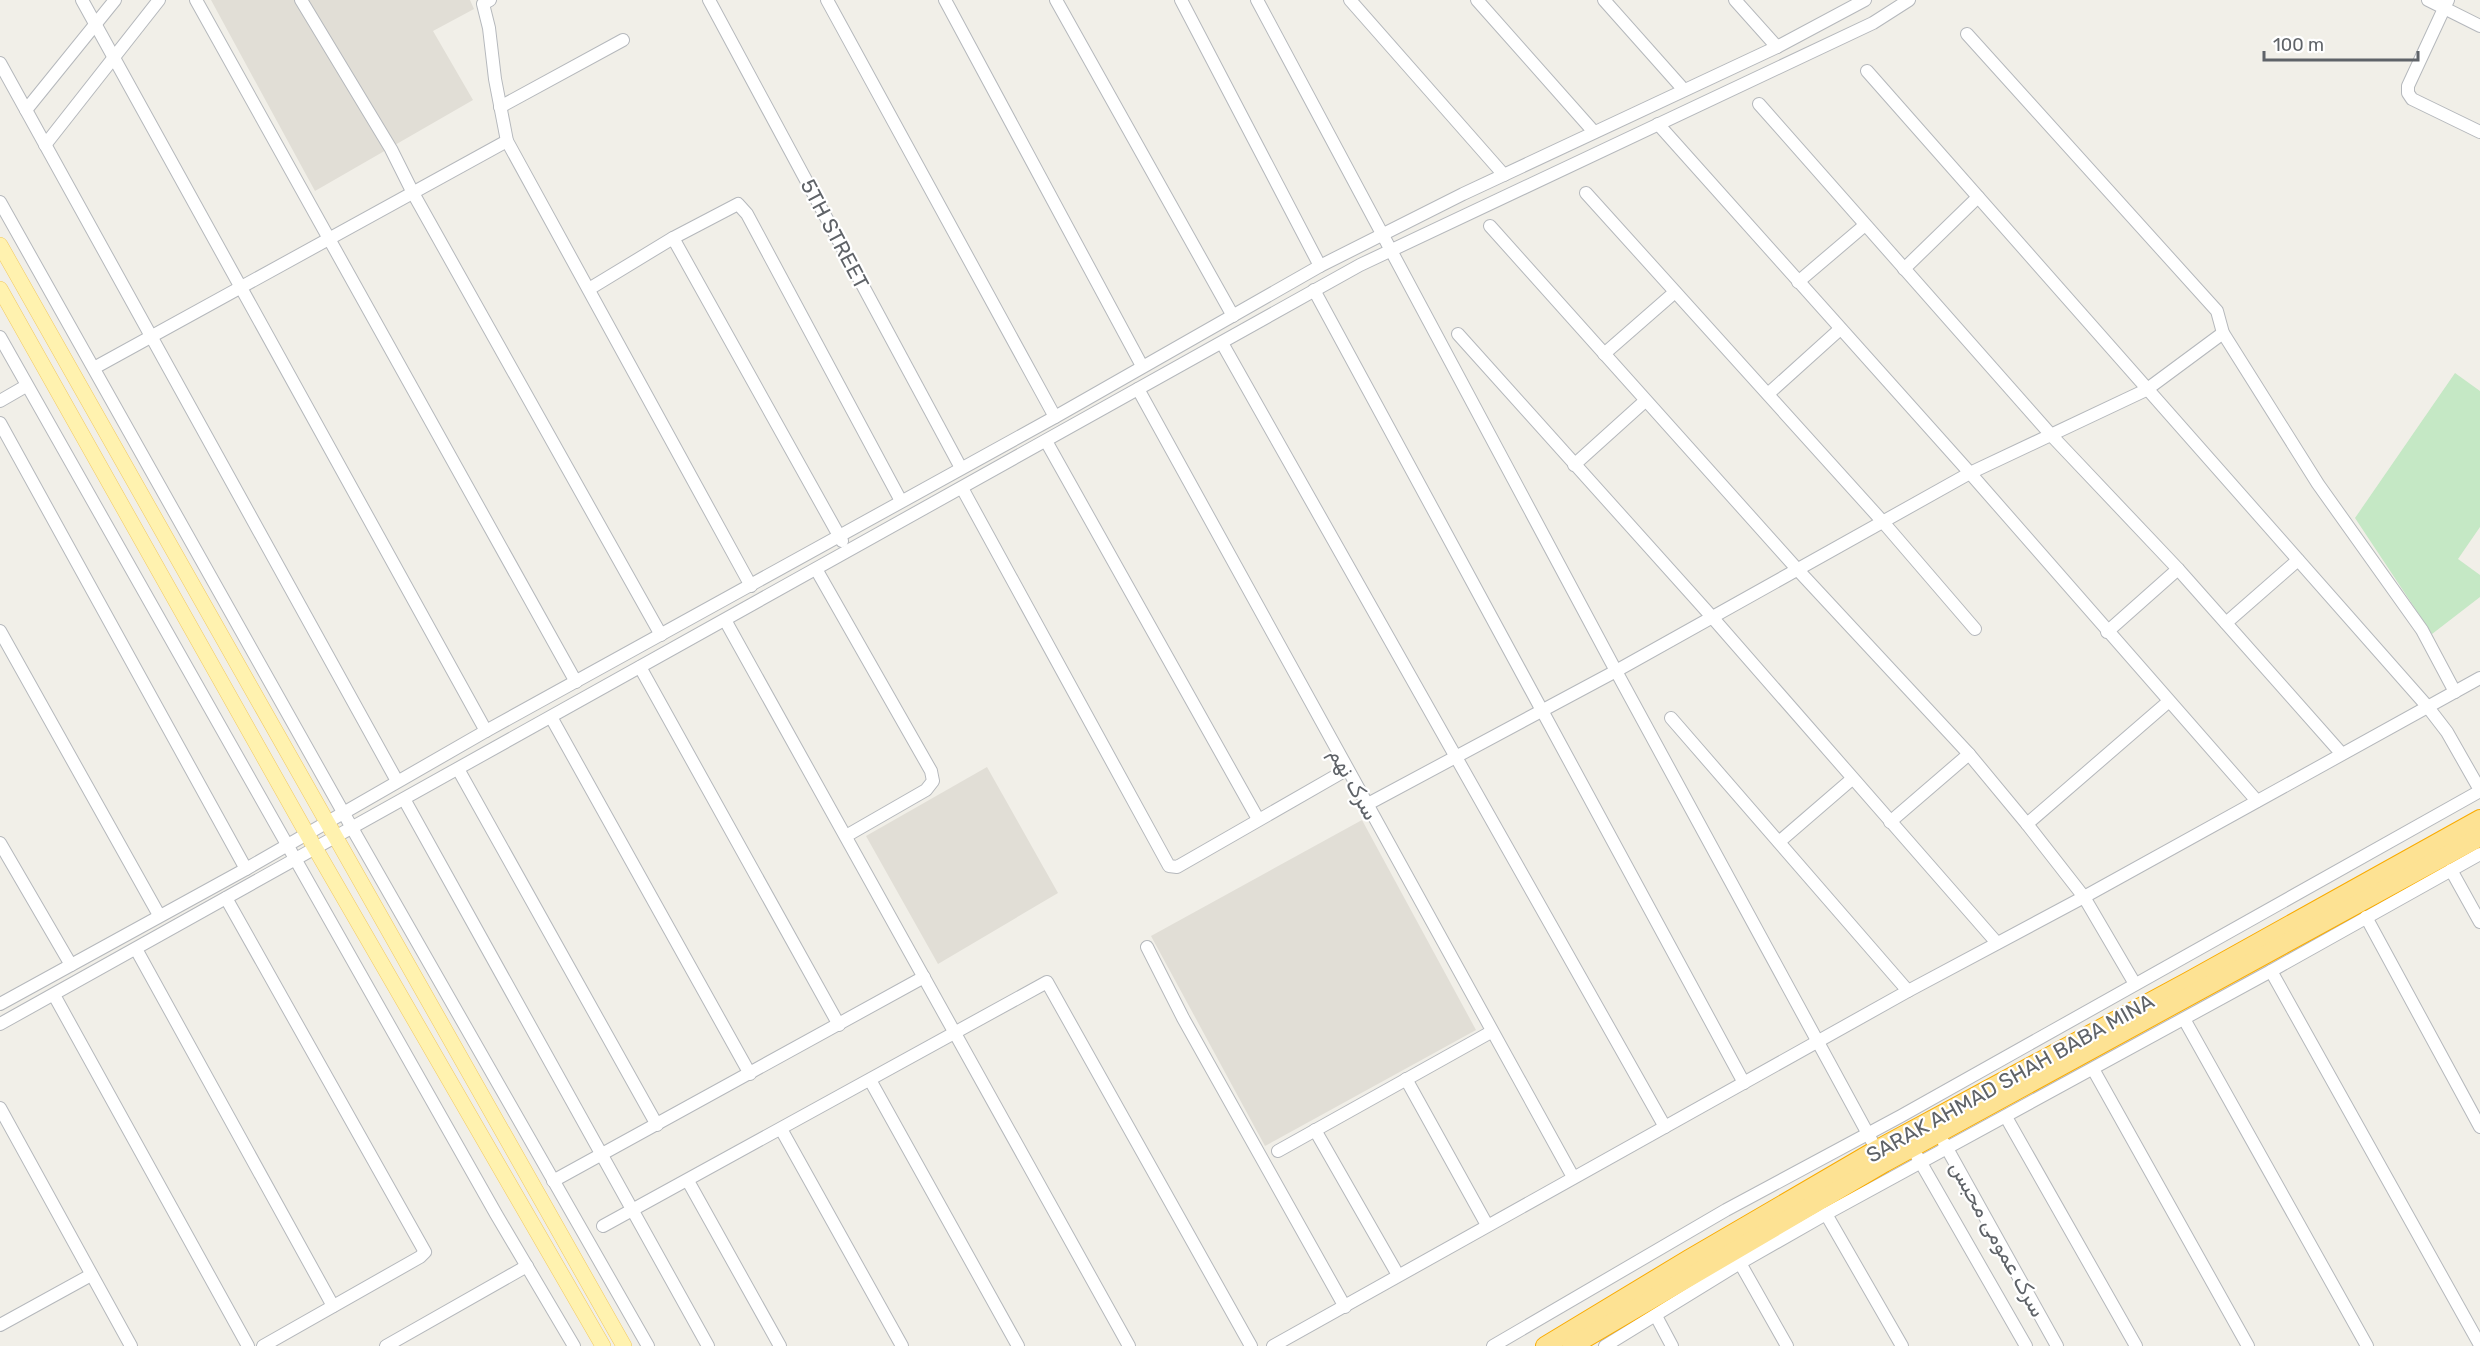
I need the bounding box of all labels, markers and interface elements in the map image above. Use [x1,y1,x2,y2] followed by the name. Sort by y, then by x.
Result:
[2264,24,2418,62] scale bar
[2273,34,2324,56] text: 100 m
[796,175,874,293] street label: 5TH STREET
[1322,744,1384,825] street label: سرک نهم
[1862,988,2158,1168] street label: SARAK AHMAD SHAH BABA MINA
[1945,1157,2051,1321] street label: سرک عمومی محبس

